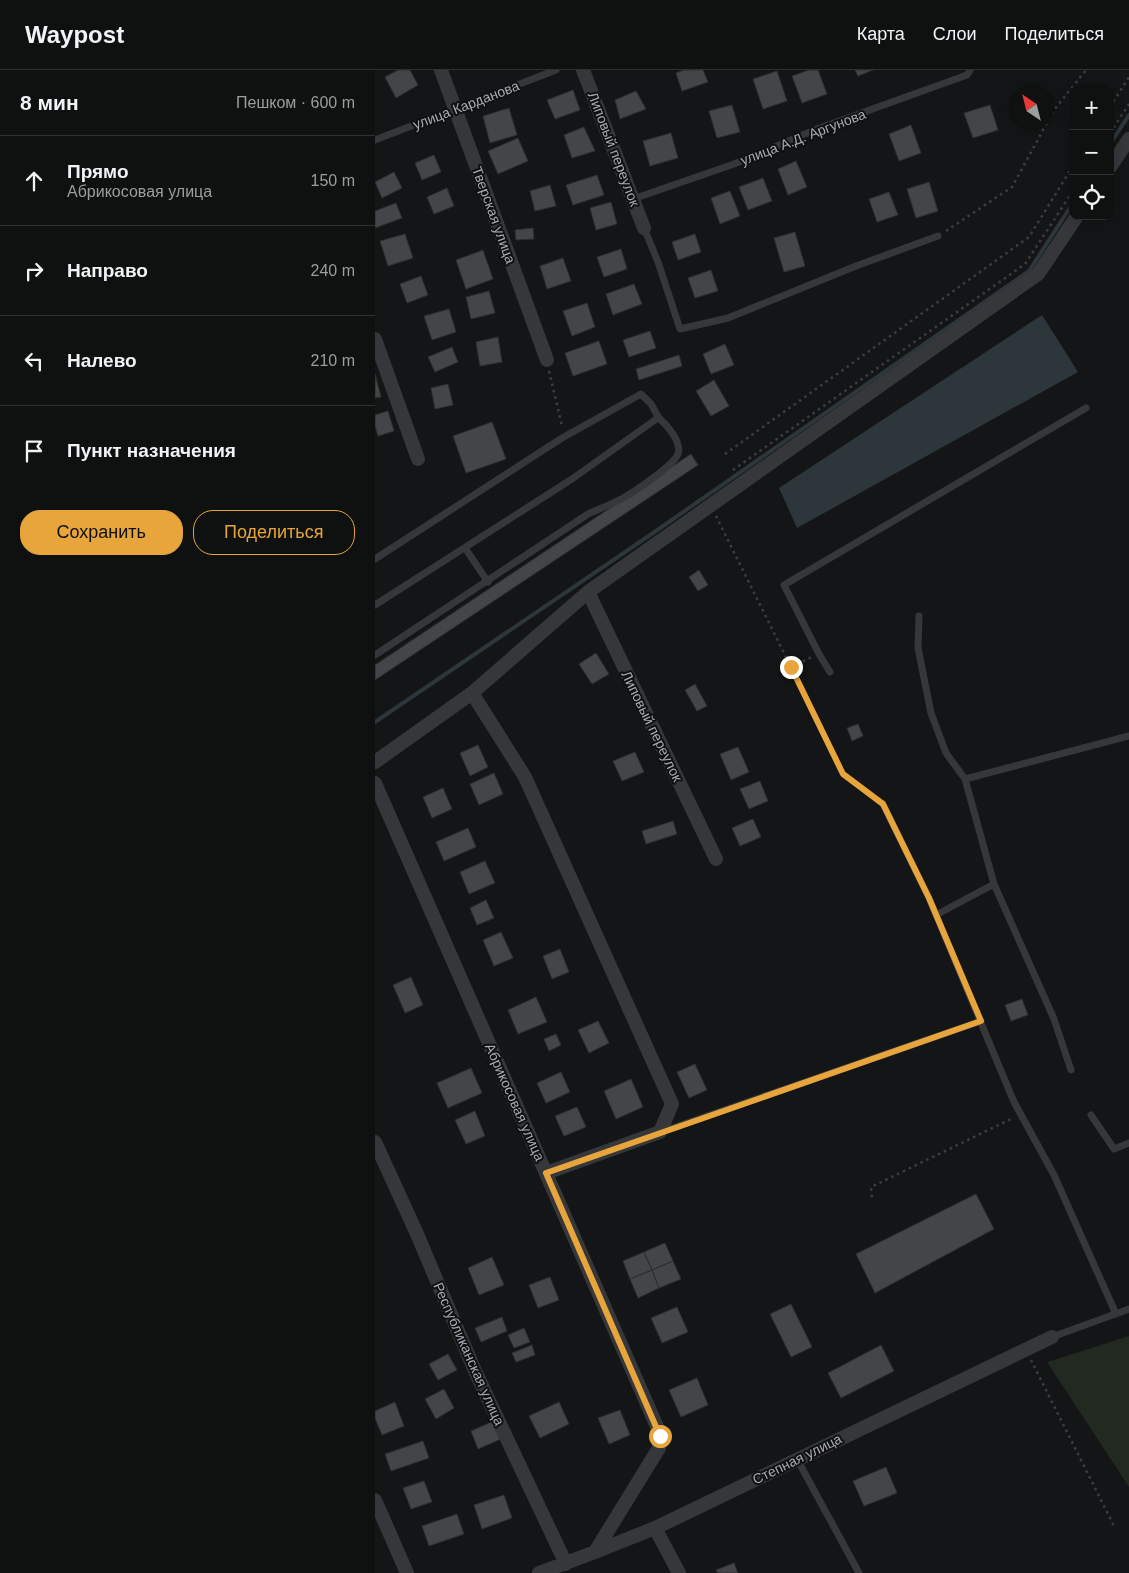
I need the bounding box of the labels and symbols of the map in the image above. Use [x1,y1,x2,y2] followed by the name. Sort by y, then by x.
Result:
[411,77,521,133] street label: улица Карданова
[1009,85,1054,130] north arrow
[585,90,644,209] street label: Липовый переулок
[738,106,868,168] street label: улица А.Д. Аргунова
[469,164,519,266] street label: Тверская улица
[780,656,803,679] route end
[618,668,686,785] street label: Липовый переулок
[482,1041,548,1163] street label: Абрикосовая улица
[430,1280,508,1428] street label: Республиканская улица
[649,1425,672,1448] route start
[750,1430,844,1487] street label: Степная улица

